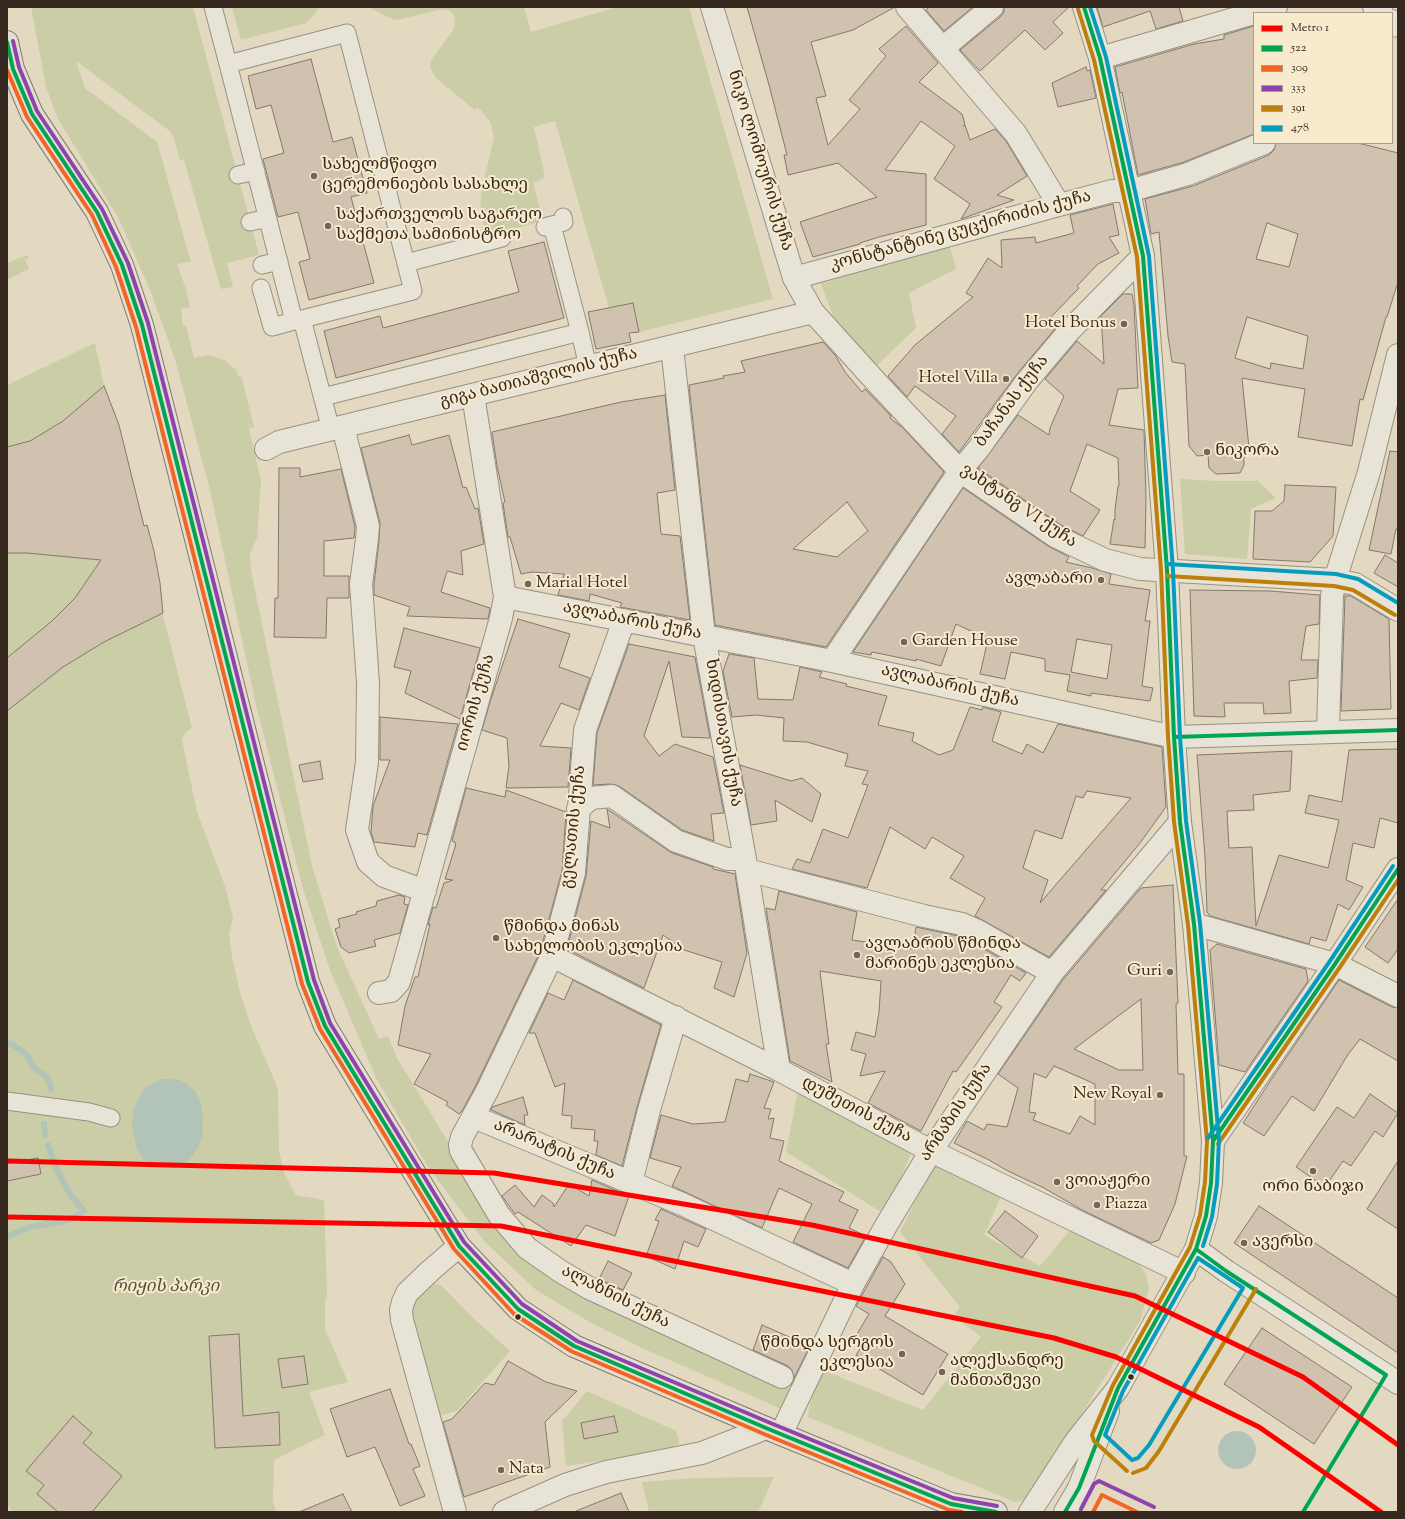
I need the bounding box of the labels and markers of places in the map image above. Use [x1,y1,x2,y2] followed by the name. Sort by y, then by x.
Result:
[322,156,528,196] place label: სახელმწიფო ცერემონიების სასახლე
[309,171,319,181] marker: სახელმწიფო ცერემონიების სასახლე
[336,206,542,246] place label: საქართველოს საგარეო საქმეთა სამინისტრო
[323,221,333,231] marker: საქართველოს საგარეო საქმეთა სამინისტრო
[1025,314,1116,334] place label: Hotel Bonus
[1119,319,1129,329] marker: Hotel Bonus
[918,369,998,389] place label: Hotel Villa
[1001,374,1011,384] marker: Hotel Villa
[1215,442,1279,462] place label: ნიკორა
[1202,447,1212,457] marker: ნიკორა
[1005,570,1093,590] place label: ავლაბარი
[536,574,628,594] place label: Marial Hotel
[1096,575,1106,585] marker: ავლაბარი
[523,579,533,589] marker: Marial Hotel
[912,632,1018,652] place label: Garden House
[899,637,909,647] marker: Garden House
[504,918,683,958] place label: წმინდა მინას სახელობის ეკლესია
[491,933,501,943] marker: წმინდა მინას სახელობის ეკლესია
[865,935,1021,975] place label: ავლაბრის წმინდა მარინეს ეკლესია
[852,950,862,960] marker: ავლაბრის წმინდა მარინეს ეკლესია
[1127,962,1162,982] place label: Guri
[1165,967,1175,977] marker: Guri
[1073,1085,1152,1105] place label: New Royal
[1155,1090,1165,1100] marker: New Royal
[1308,1166,1318,1176] marker: ორი ნაბიჯი
[1065,1172,1150,1192] place label: ვოიაჟერი
[1052,1177,1062,1187] marker: ვოიაჟერი
[1262,1178,1364,1198] place label: ორი ნაბიჯი
[1105,1195,1148,1215] place label: Piazza
[1092,1200,1102,1210] marker: Piazza
[1252,1233,1313,1253] place label: ავერსი
[1239,1238,1249,1248] marker: ავერსი
[513,1312,523,1322] unlabelled marker
[761,1334,894,1374] place label: წმინდა სერგოს ეკლესია
[897,1349,907,1359] marker: წმინდა სერგოს ეკლესია
[950,1352,1064,1392] place label: ალექსანდრე მანთაშევი
[937,1367,947,1377] marker: ალექსანდრე მანთაშევი
[1126,1372,1136,1382] unlabelled marker
[509,1460,544,1480] place label: Nata
[496,1465,506,1475] marker: Nata

